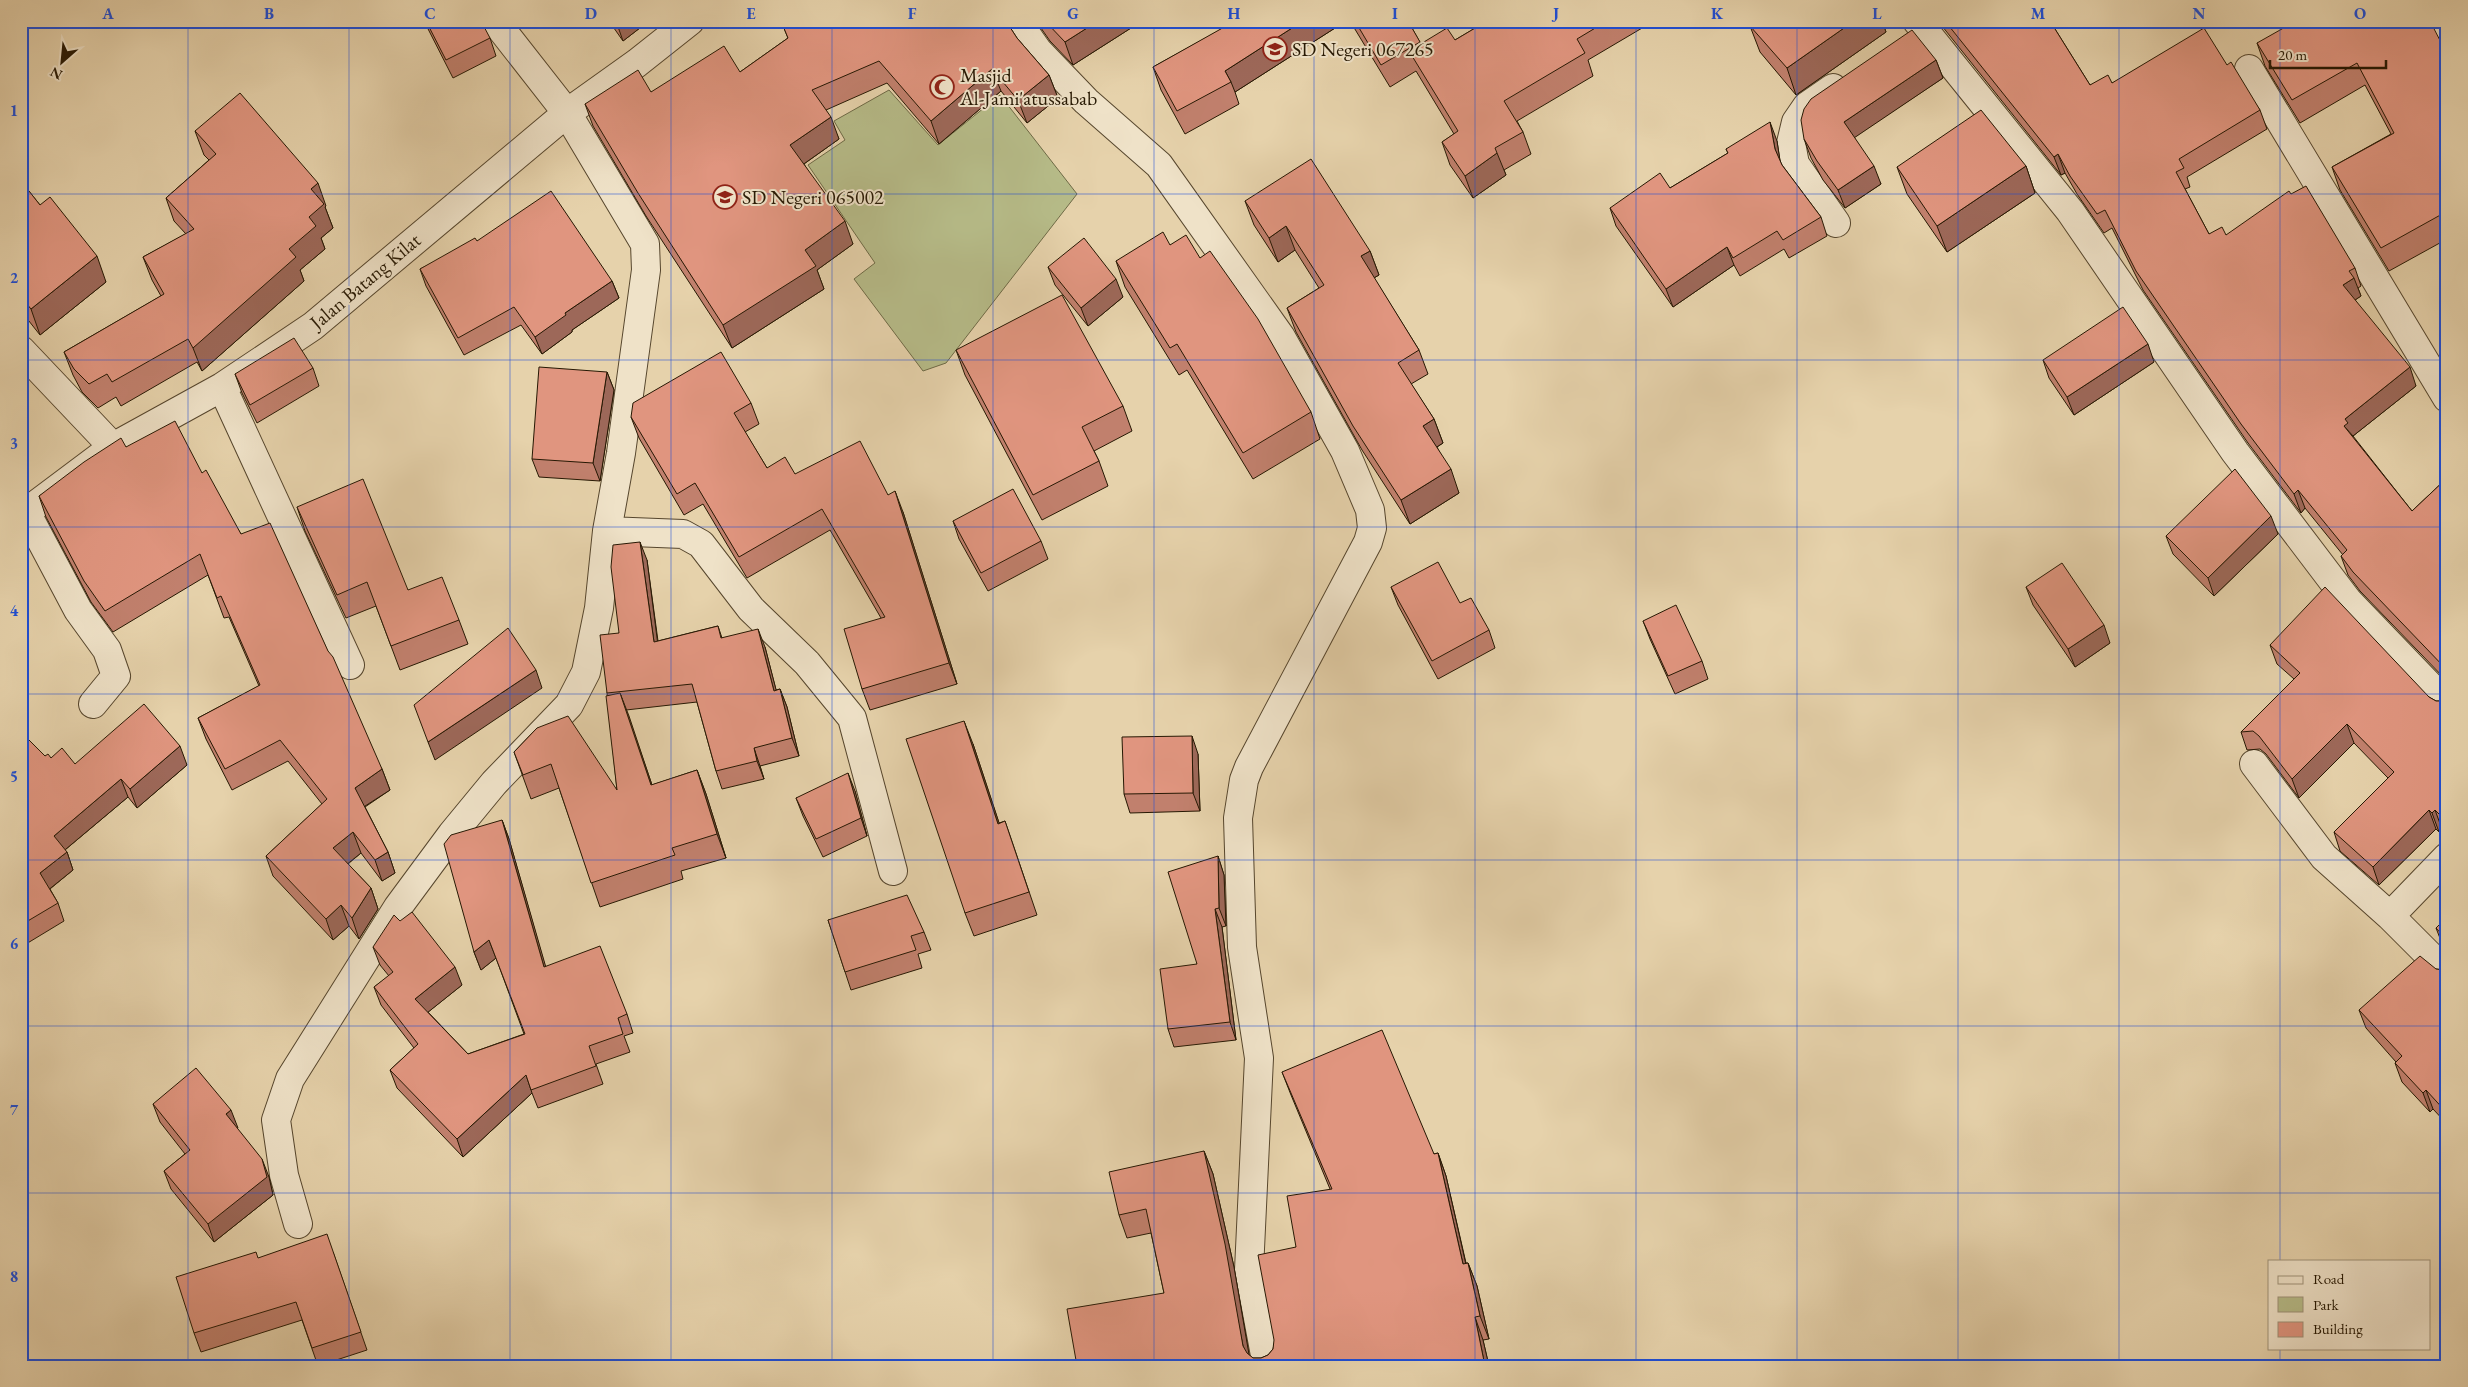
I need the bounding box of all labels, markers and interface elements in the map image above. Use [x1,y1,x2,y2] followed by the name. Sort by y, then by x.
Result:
[101,3,114,24] text: A
[264,3,274,24] text: B
[424,3,436,24] text: C
[585,3,597,24] text: D
[746,3,756,24] text: E
[908,3,917,24] text: F
[1067,3,1079,24] text: G
[1228,3,1241,24] text: H
[1392,3,1398,24] text: I
[1551,3,1559,24] text: J
[1711,3,1724,24] text: K
[1872,3,1882,24] text: L
[2031,3,2046,24] text: M
[2193,3,2206,24] text: N
[2354,3,2366,24] text: O
[1262,36,1288,62] school or university icon: SD Negeri 067265
[1292,36,1434,62] place label: SD Negeri 067265
[38,38,88,88] north arrow
[2270,38,2387,70] scale bar
[2278,45,2307,64] text: 20 m
[959,62,1097,111] place label: Masjid Al-Jami'atussabab
[46,63,65,84] text: N
[929,74,955,100] mosque icon: Masjid Al-Jami'atussabab
[10,100,18,121] text: 1
[712,184,738,210] school or university icon: SD Negeri 065002
[742,184,884,210] place label: SD Negeri 065002
[303,227,426,336] street label: Jalan Batang Kilat
[10,267,19,288] text: 2
[10,433,18,454] text: 3
[10,600,19,621] text: 4
[10,766,18,787] text: 5
[10,933,19,954] text: 6
[10,1099,19,1120] text: 7
[2268,1260,2430,1350] legend
[10,1266,18,1287] text: 8
[2313,1269,2345,1288] text: Road
[2313,1295,2340,1314] text: Park
[2313,1319,2363,1338] text: Building

